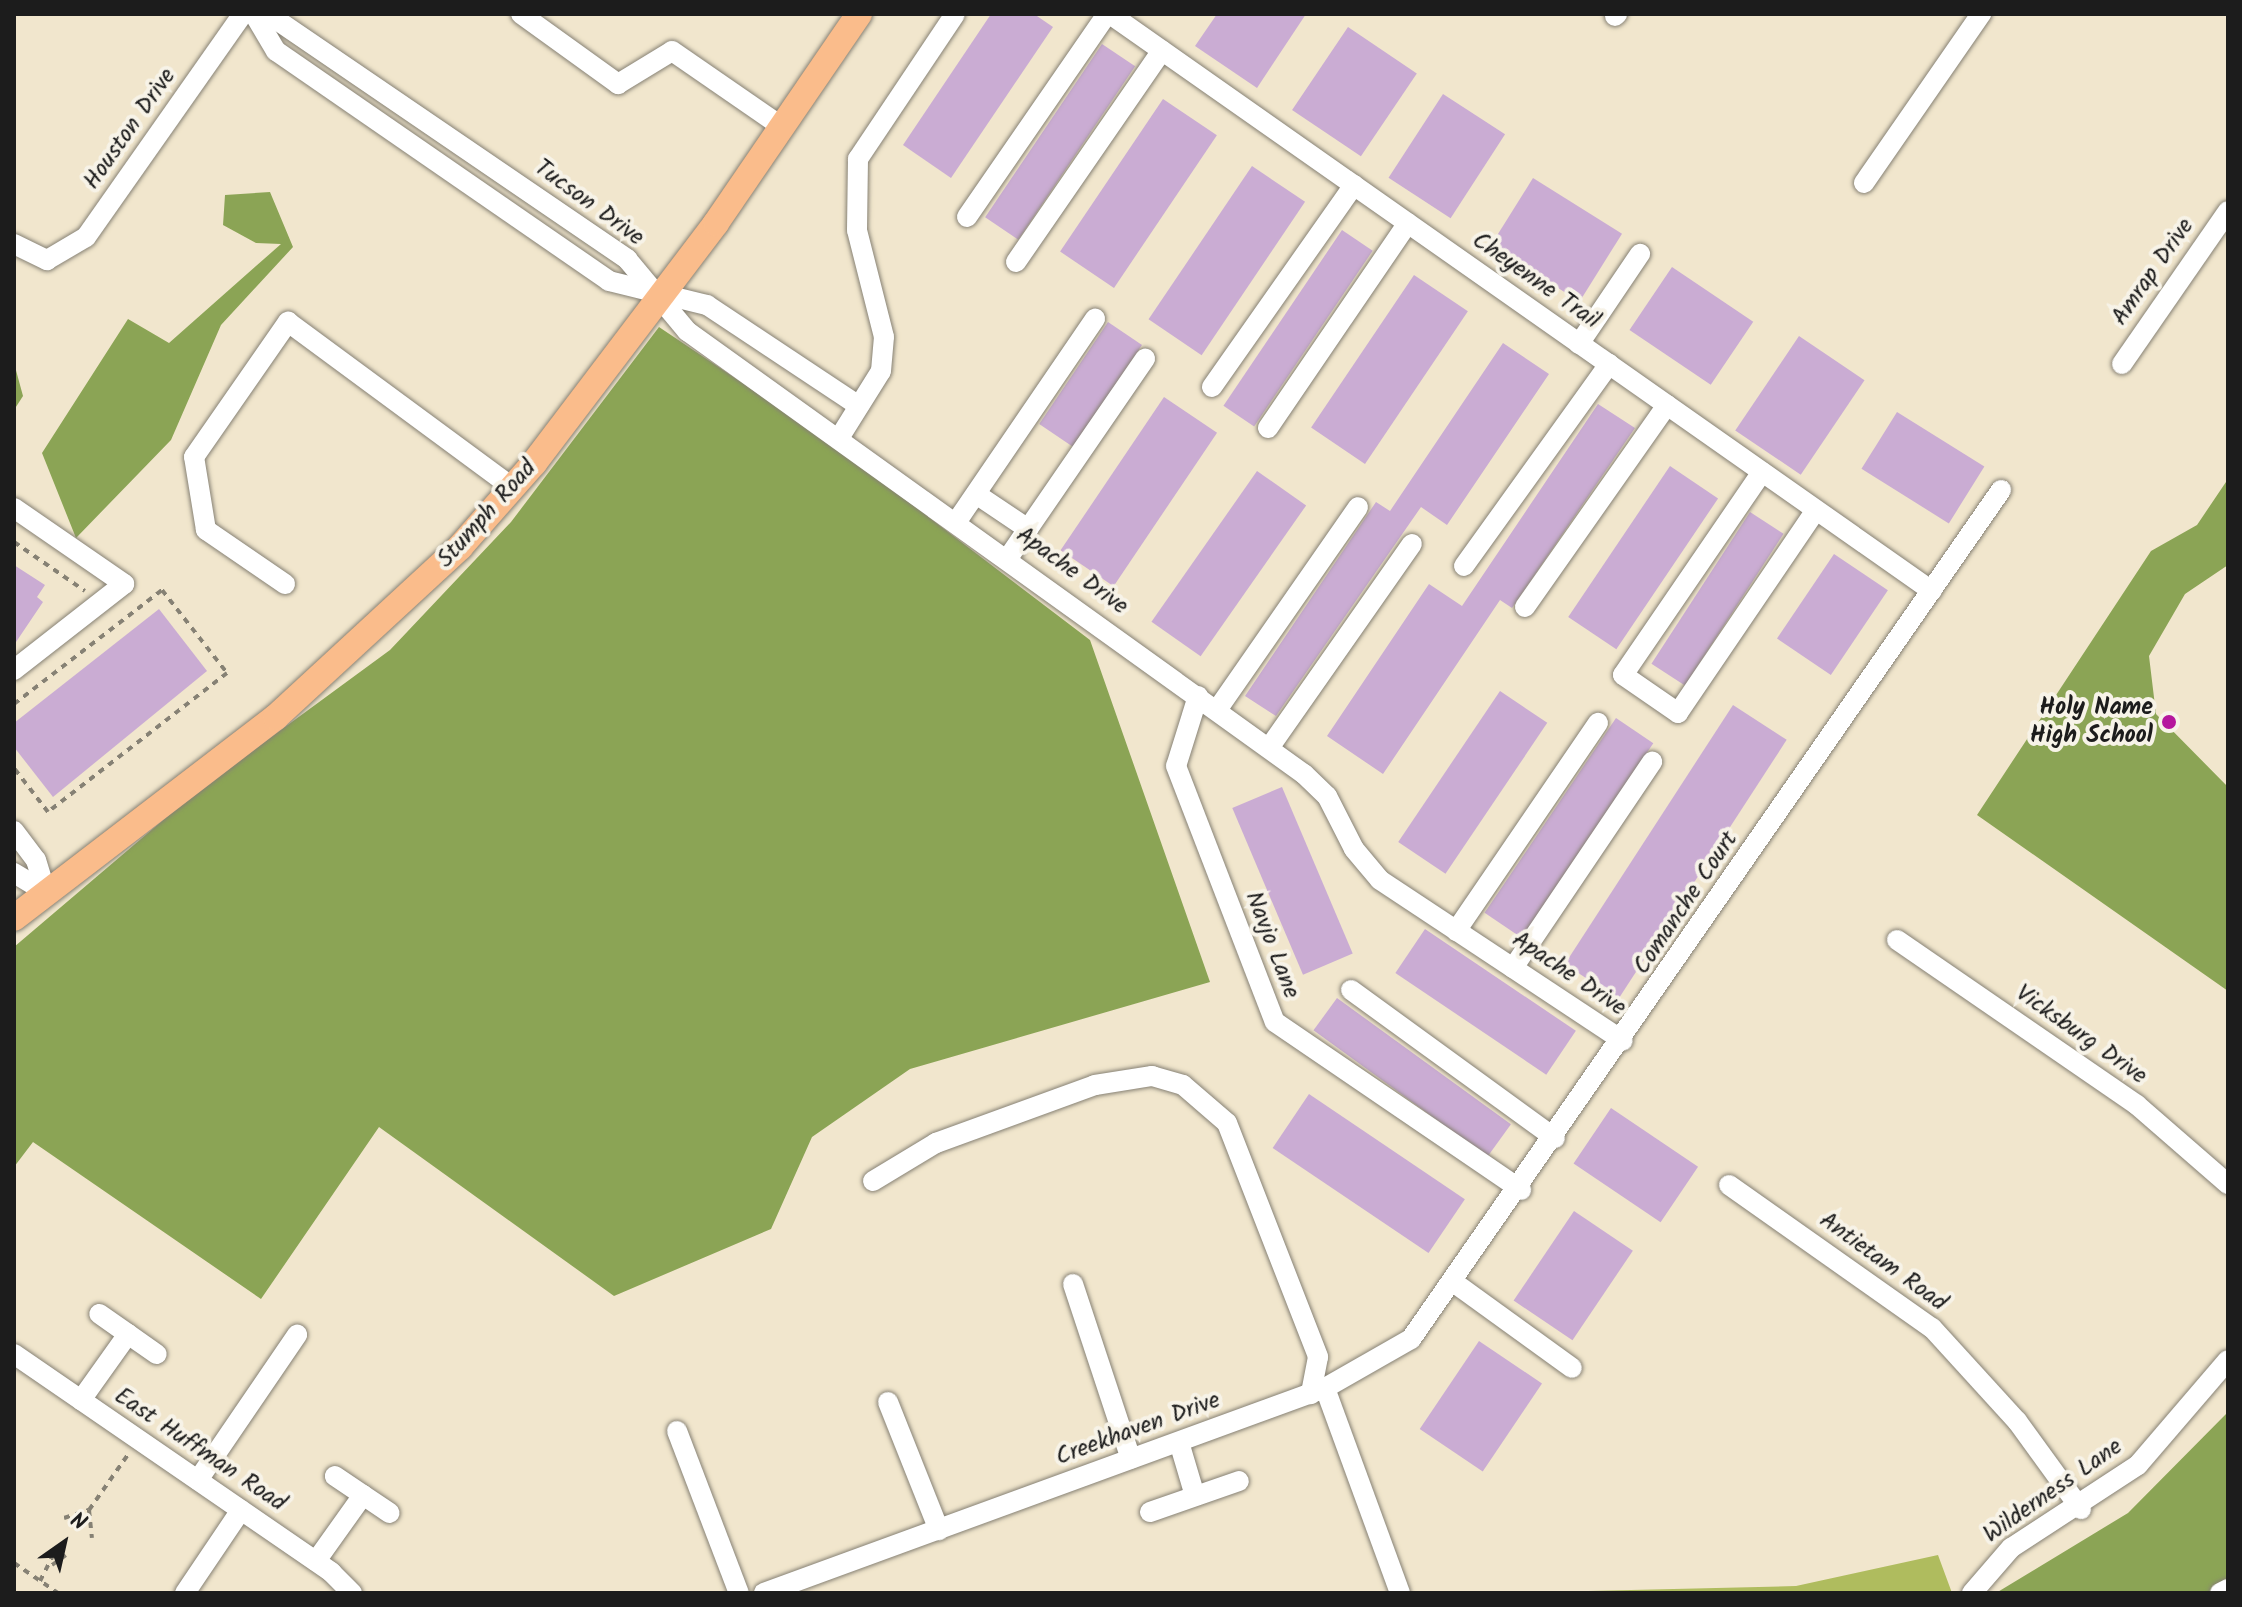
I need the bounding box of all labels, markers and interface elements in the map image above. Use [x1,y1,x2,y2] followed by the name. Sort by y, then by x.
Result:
[78,63,182,195] street label: Houston Drive
[528,154,650,252] street label: Tucson Drive
[2106,213,2200,331] street label: Amrap Drive
[1466,226,1606,336] street label: Cheyenne Trail
[431,454,543,574] street label: Stumph Road
[1010,521,1134,621] street label: Apache Drive
[2030,694,2153,750] place label: Holy Name High School
[2160,713,2178,731] marker: Holy Name High School
[1628,826,1744,980] street label: Comanche Court
[1238,887,1306,1003] street label: Navjo Lane
[1506,925,1632,1023] street label: Apache Drive
[2010,979,2152,1091] street label: Vicksburg Drive
[1814,1206,1952,1318] street label: Antietam Road
[109,1382,291,1518] street label: East Huffman Road
[1052,1386,1224,1472] street label: Creekhaven Drive
[1978,1433,2128,1549] street label: Wilderness Lane
[24,1503,104,1583] north arrow
[62,1504,93,1541] text: N

